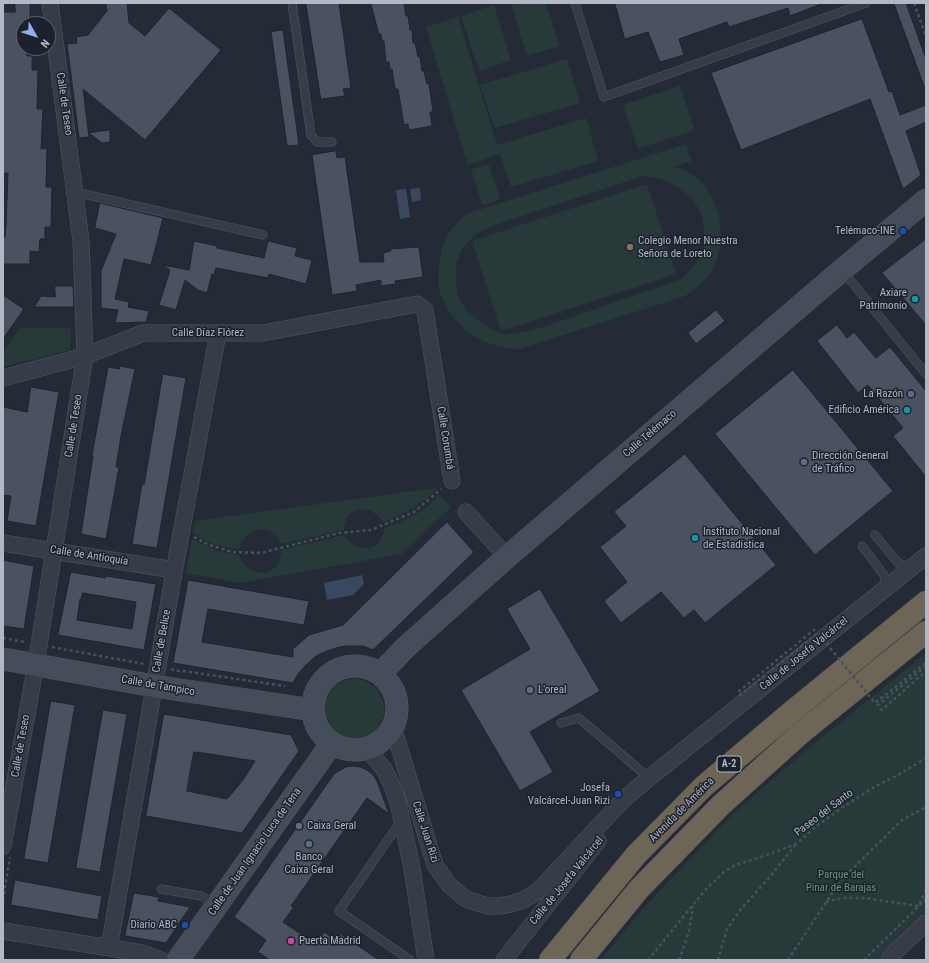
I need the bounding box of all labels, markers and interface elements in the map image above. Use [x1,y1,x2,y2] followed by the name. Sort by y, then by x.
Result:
[16,16,56,56] north arrow
[38,37,52,50] text: N
[53,72,75,136] street label: Calle de Teseo
[835,224,895,238] place label: Telémaco-INE
[898,226,908,236] marker: Telémaco-INE
[638,234,738,260] place label: Colegio Menor Nuestra Señora de Loreto
[625,242,635,252] marker: Colegio Menor Nuestra Señora de Loreto
[859,286,907,312] place label: Axiare Patrimonio
[910,294,920,304] marker: Axiare Patrimonio
[172,326,244,340] street label: Calle Díaz Flórez
[863,387,903,401] place label: La Razón
[906,389,916,399] marker: La Razón
[63,394,85,458] street label: Calle de Teseo
[829,403,899,417] place label: Edificio América
[902,405,912,415] marker: Edificio América
[434,406,456,470] street label: Calle Corumbá
[621,407,679,461] street label: Calle Telémaco
[812,449,888,475] place label: Dirección General de Tráfico
[799,457,809,467] marker: Dirección General de Tráfico
[703,525,780,551] place label: Instituto Nacional de Estadística
[690,533,700,543] marker: Instituto Nacional de Estadística
[49,543,129,569] street label: Calle de Antioquía
[150,608,174,674] street label: Calle de Belice
[757,614,851,694] street label: Calle de Josefa Valcárcel
[120,673,196,699] street label: Calle de Tampico
[538,683,567,697] place label: L'oreal
[525,685,535,695] marker: L'oreal
[9,714,33,778] street label: Calle de Teseo
[717,756,741,772] road number: A-2
[647,775,717,845] street label: Avenida de América
[528,781,610,807] place label: Josefa Valcárcel-Juan Rizi
[206,786,304,918] street label: Calle de Juan Ignacio Luca de Tena
[792,787,856,839] street label: Paseo del Santo
[613,789,623,799] marker: Josefa Valcárcel-Juan Rizi
[409,800,441,864] street label: Calle Juan Rizi
[307,819,356,833] place label: Caixa Geral
[294,821,304,831] marker: Caixa Geral
[527,834,607,928] street label: Calle de Josefa Valcárcel
[304,839,314,849] marker: Banco Caixa Geral
[284,850,334,876] place label: Banco Caixa Geral
[806,868,876,894] park label: Parque del Pinar de Barajas
[130,918,177,932] place label: Diario ABC
[180,920,190,930] marker: Diario ABC
[299,934,361,948] place label: Puerta Madrid
[286,936,296,946] marker: Puerta Madrid

